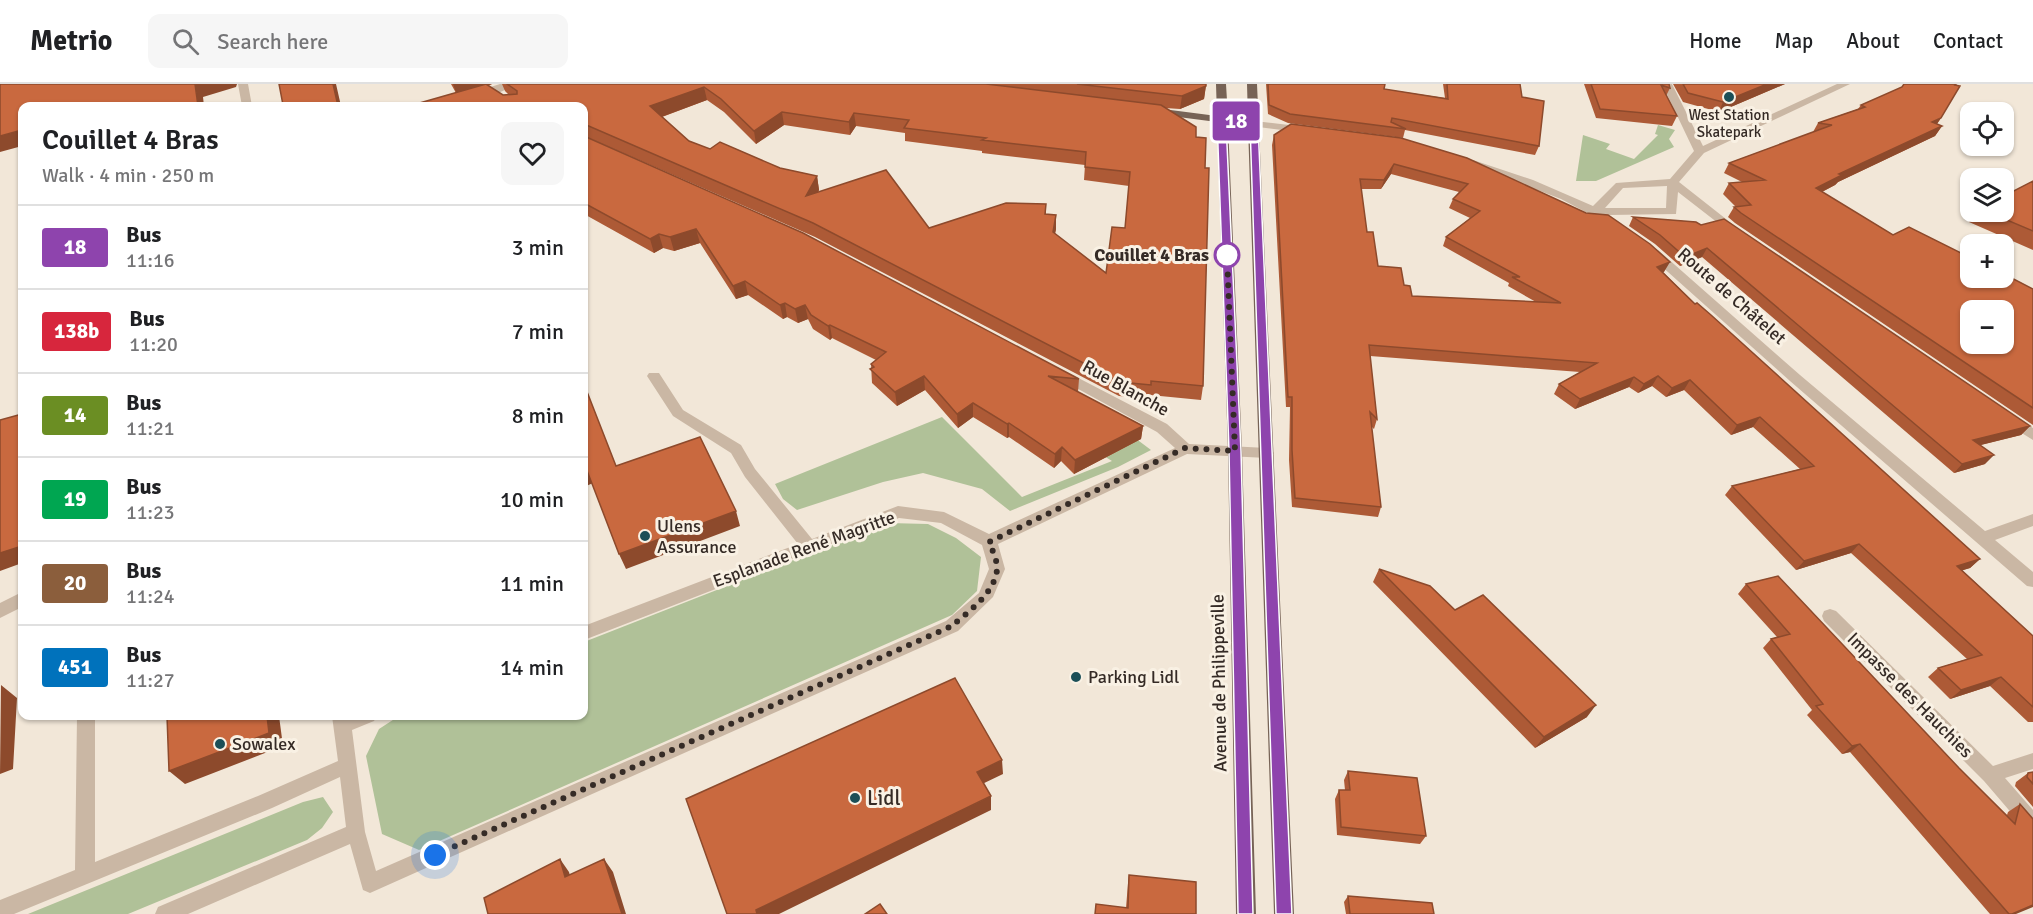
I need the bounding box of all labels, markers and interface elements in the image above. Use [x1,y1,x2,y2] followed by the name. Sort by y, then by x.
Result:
[148,14,568,68] search box
[30,24,112,58] text: Metrio
[169,25,202,58] icon: search
[217,28,328,55] text: Search here
[1689,28,1742,54] text: Home
[1775,28,1813,54] text: Map
[1846,28,1900,54] text: About
[1933,28,2003,54] text: Contact
[1722,90,1736,104] marker: West Station Skatepark
[1209,102,1263,141] line badge: 18
[1960,102,2014,354] map controls
[1960,102,2014,156] button: locate
[1688,106,1770,141] place label: West Station Skatepark
[1225,108,1247,134] text: 18
[501,122,564,185] button: heart
[42,123,219,157] text: Couillet 4 Bras
[42,163,214,188] text: Walk · 4 min · 250 m
[1960,168,2014,222] button: layers
[126,221,161,248] text: Bus
[64,234,86,260] text: 18
[512,234,564,261] text: 3 min
[1960,234,2014,288] button: +
[1214,242,1240,268] marker: Couillet 4 Bras
[1673,243,1791,349] street label: Route de Châtelet
[1094,244,1209,266] place label: Couillet 4 Bras
[126,248,175,273] text: 11:16
[1960,300,2014,354] button: −
[129,305,165,332] text: Bus
[54,318,99,344] text: 138b
[512,318,564,345] text: 7 min
[129,332,178,357] text: 11:20
[1079,355,1173,421] street label: Rue Blanche
[126,389,161,416] text: Bus
[64,402,86,428] text: 14
[512,402,564,429] text: 8 min
[126,416,175,441] text: 11:21
[126,473,161,500] text: Bus
[64,486,86,512] text: 19
[500,486,564,513] text: 10 min
[126,500,175,525] text: 11:23
[710,506,898,592] street label: Esplanade René Magritte
[657,515,736,558] place label: Ulens Assurance
[638,529,652,543] marker: Ulens Assurance
[126,557,161,584] text: Bus
[64,570,86,596] text: 20
[500,570,564,597] text: 11 min
[126,584,175,609] text: 11:24
[1206,594,1232,772] street label: Avenue de Philippeville
[1843,628,1977,762] street label: Impasse des Hauchies
[126,641,161,668] text: Bus
[58,654,92,680] text: 451
[500,654,564,681] text: 14 min
[1088,666,1179,688] place label: Parking Lidl
[126,668,175,693] text: 11:27
[1069,670,1083,684] marker: Parking Lidl
[232,733,296,755] place label: Sowalex
[213,737,227,751] marker: Sowalex
[867,785,901,811] place label: Lidl
[848,791,862,805] marker: Lidl
[420,840,450,870] your location

